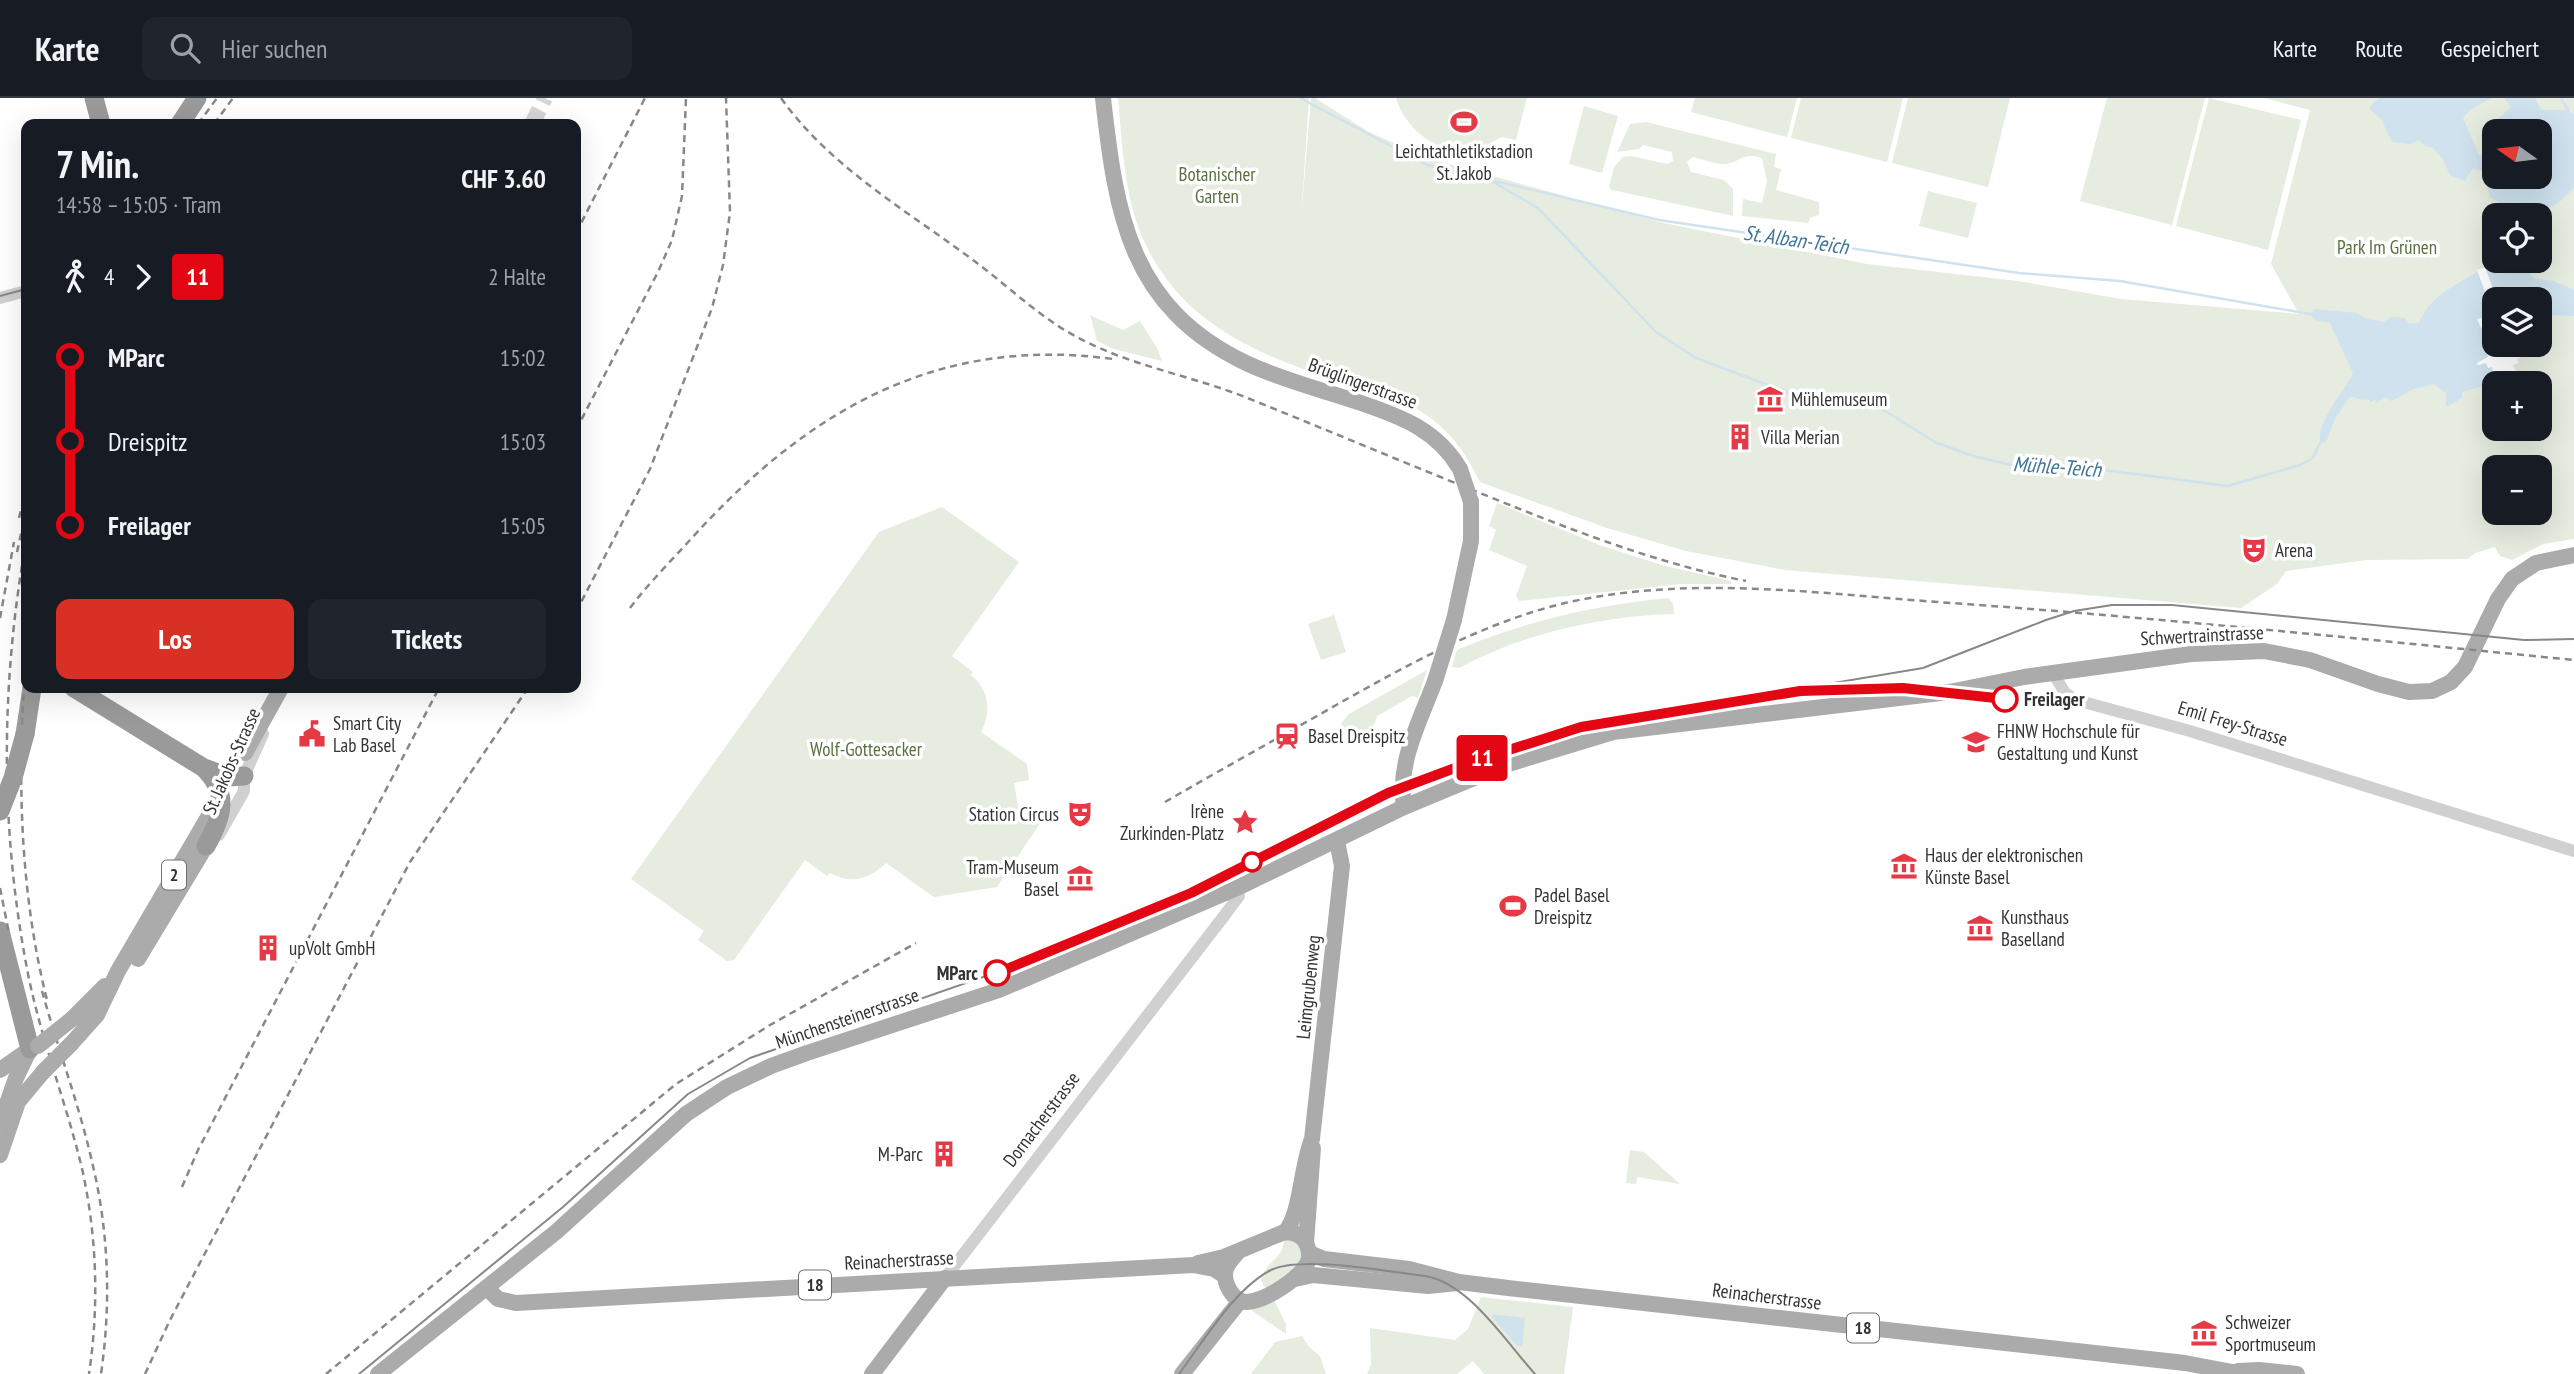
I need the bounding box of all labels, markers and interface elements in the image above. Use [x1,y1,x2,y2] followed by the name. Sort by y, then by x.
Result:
[142,17,632,80] search box
[35,27,100,70] text: Karte
[166,29,204,67] icon: search
[222,32,327,65] text: Hier suchen
[2273,33,2317,64] text: Karte
[2355,33,2403,64] text: Route
[2441,33,2539,64] text: Gespeichert
[1449,107,1479,137] sports icon: Leichtathletikstadion St. Jakob
[2482,119,2552,189] north arrow
[2482,119,2552,525] map controls
[56,139,139,188] text: 7 Min.
[1395,139,1533,185] place label: Leichtathletikstadion St. Jakob
[461,162,546,195] text: CHF 3.60
[1178,162,1256,208] park label: Botanischer Garten
[56,190,221,219] text: 14:58 – 15:05 · Tram
[2482,203,2552,273] button: locate
[1742,219,1852,260] water label: St. Alban-Teich
[2337,235,2437,259] park label: Park Im Grünen
[56,258,94,296] icon: walk
[124,258,162,296] icon: forward
[186,261,209,292] text: 11
[104,262,114,291] text: 4
[488,262,546,291] text: 2 Halte
[2482,287,2552,357] button: layers
[108,341,165,374] text: MParc
[500,343,546,372] text: 15:02
[1305,352,1421,414] street label: Brüglingerstrasse
[2482,371,2552,441] button: +
[1755,384,1785,414] museum icon: Mühlemuseum
[1791,387,1887,411] place label: Mühlemuseum
[1725,422,1755,452] building icon: Villa Merian
[108,425,187,458] text: Dreispitz
[1760,425,1840,449] place label: Villa Merian
[500,427,546,456] text: 15:03
[2012,450,2104,483] water label: Mühle-Teich
[2482,455,2552,525] button: −
[108,509,191,542] text: Freilager
[500,511,546,540] text: 15:05
[2239,535,2269,565] theatre icon: Arena
[2275,538,2313,562] place label: Arena
[56,599,294,679] button: Los
[308,599,546,679] button: Tickets
[2140,620,2264,650] street label: Schwertrainstrasse
[1992,686,2018,712] marker: Freilager
[2024,687,2085,711] place label: Freilager
[2175,695,2291,751] street label: Emil Frey-Strasse
[197,704,265,818] street label: St. Jakobs-Strasse
[333,711,402,757] place label: Smart City Lab Basel
[297,719,327,749] public building icon: Smart City Lab Basel
[1997,719,2140,765] place label: FHNW Hochschule für Gestaltung und Kunst
[1272,721,1302,751] station icon: Basel Dreispitz
[1308,724,1405,748] place label: Basel Dreispitz
[1961,727,1991,757] school or university icon: FHNW Hochschule für Gestaltung und Kunst
[1450,735,1514,781] line badge: 11
[810,737,923,761] park label: Wolf-Gottesacker
[1471,742,1493,773] text: 11
[1065,799,1095,829] theatre icon: Station Circus
[1120,799,1224,845] place label: Irène Zurkinden-Platz
[969,802,1059,826] place label: Station Circus
[1230,807,1260,837] place icon: Irène Zurkinden-Platz
[1925,843,2083,889] place label: Haus der elektronischen Künste Basel
[1889,851,1919,881] museum icon: Haus der elektronischen Künste Basel
[1242,852,1262,872] unlabelled marker
[966,855,1060,901] place label: Tram-Museum Basel
[162,860,186,890] road number: 2
[1065,863,1095,893] museum icon: Tram-Museum Basel
[1534,883,1610,929] place label: Padel Basel Dreispitz
[1498,891,1528,921] sports icon: Padel Basel Dreispitz
[2001,905,2069,951] place label: Kunsthaus Baselland
[1965,913,1995,943] museum icon: Kunsthaus Baselland
[253,933,283,963] building icon: upVolt GmbH
[1291,934,1325,1040] street label: Leimgrubenweg
[289,936,375,960] place label: upVolt GmbH
[984,960,1010,986] marker: MParc
[937,961,978,985] place label: MParc
[772,982,922,1054] street label: Münchensteinerstrasse
[998,1067,1085,1171] street label: Dornacherstrasse
[929,1139,959,1169] building icon: M-Parc
[878,1142,923,1166] place label: M-Parc
[844,1245,955,1275] street label: Reinacherstrasse
[799,1270,831,1300] road number: 18
[1711,1277,1823,1315] street label: Reinacherstrasse
[2225,1310,2316,1356] place label: Schweizer Sportmuseum
[1847,1314,1879,1343] road number: 18
[2189,1318,2219,1348] museum icon: Schweizer Sportmuseum

